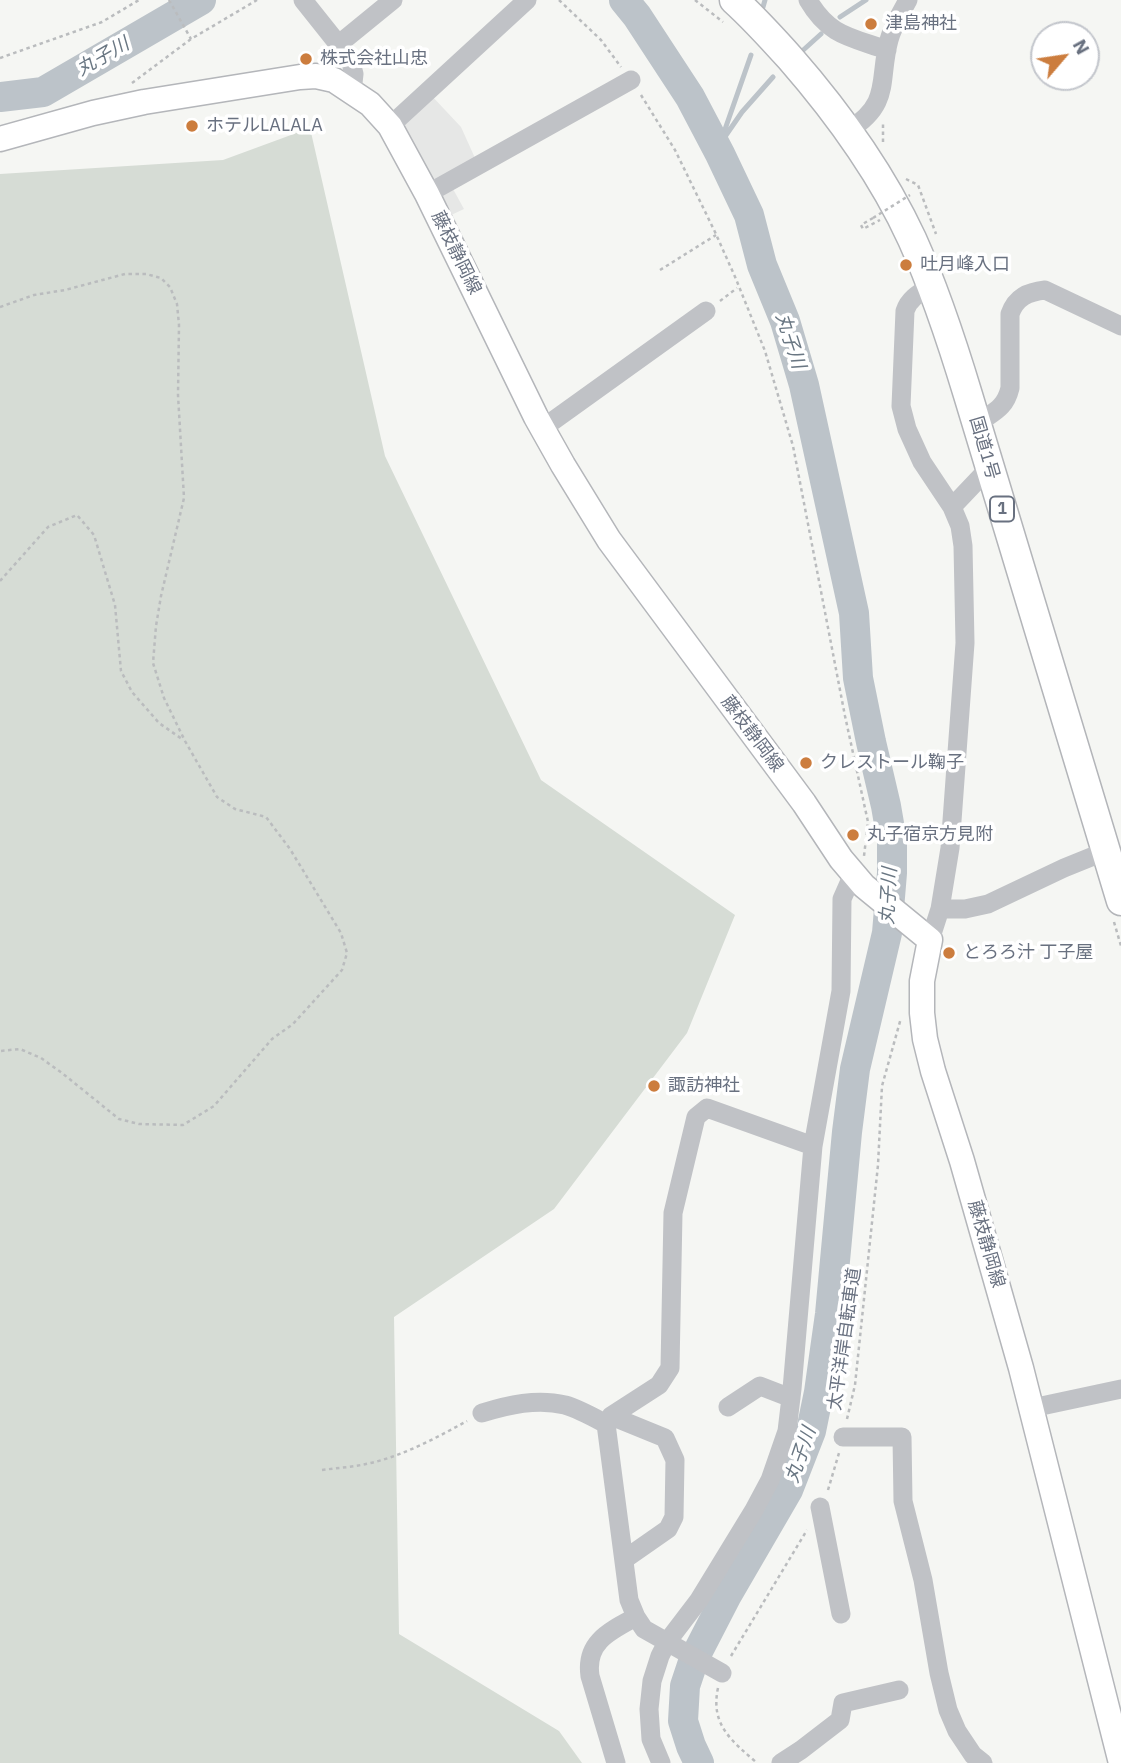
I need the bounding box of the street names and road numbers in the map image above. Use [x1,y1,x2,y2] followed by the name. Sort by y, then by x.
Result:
[427,208,485,298] street label: 藤枝静岡線
[965,414,1003,482] street label: 国道1号
[990,496,1014,522] road number: 1
[716,692,788,776] street label: 藤枝静岡線
[963,1198,1009,1290] street label: 藤枝静岡線
[824,1266,866,1412] street label: 太平洋岸自転車道

